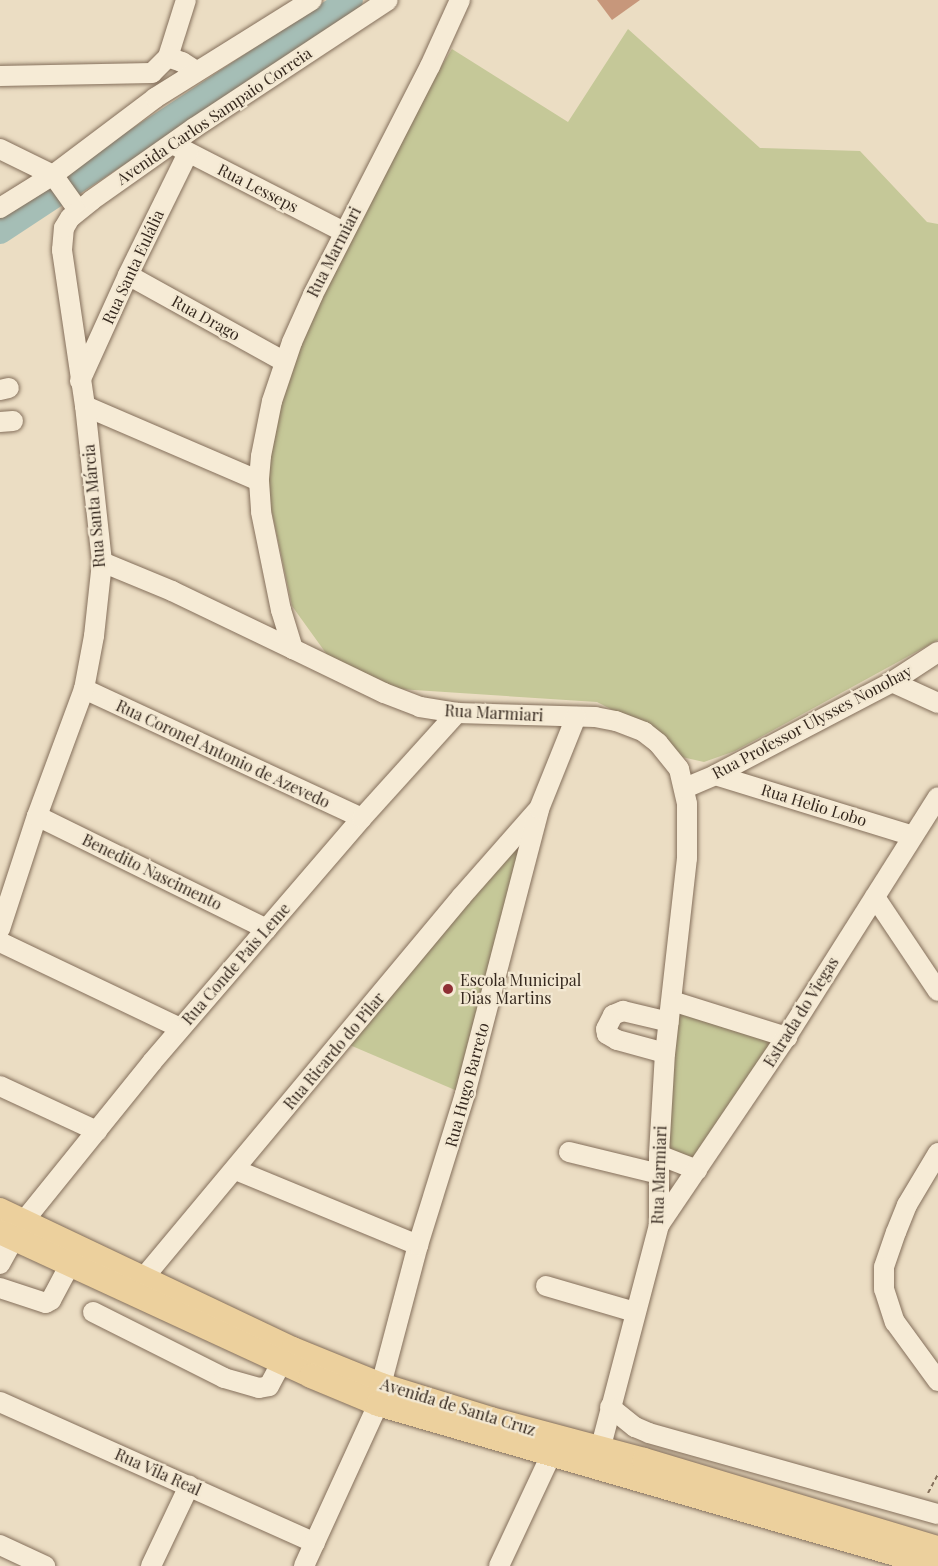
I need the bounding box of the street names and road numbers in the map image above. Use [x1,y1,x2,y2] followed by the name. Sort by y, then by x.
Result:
[113,43,315,189] street label: Avenida Carlos Sampaio Correia
[214,159,302,217] street label: Rua Lesseps
[303,203,365,301] street label: Rua Marmiari
[98,207,168,327] street label: Rua Santa Eulália
[168,291,244,345] street label: Rua Drago
[79,443,109,569] street label: Rua Santa Márcia
[709,661,915,783] street label: Rua Professor Ulysses Nonohay
[112,696,334,812] street label: Rua Coronel Antonio de Azevedo
[444,701,544,725] street label: Rua Marmiari
[759,780,869,830] street label: Rua Helio Lobo
[79,830,225,914] street label: Benedito Nascimento
[178,899,294,1029] street label: Rua Conde Pais Leme
[759,953,843,1071] street label: Estrada do Viegas
[279,989,389,1113] street label: Rua Ricardo do Pilar
[441,1021,493,1149] street label: Rua Hugo Barreto
[648,1125,670,1225] street label: Rua Marmiari
[378,1374,538,1440] street label: Avenida de Santa Cruz
[111,1444,205,1500] street label: Rua Vila Real

